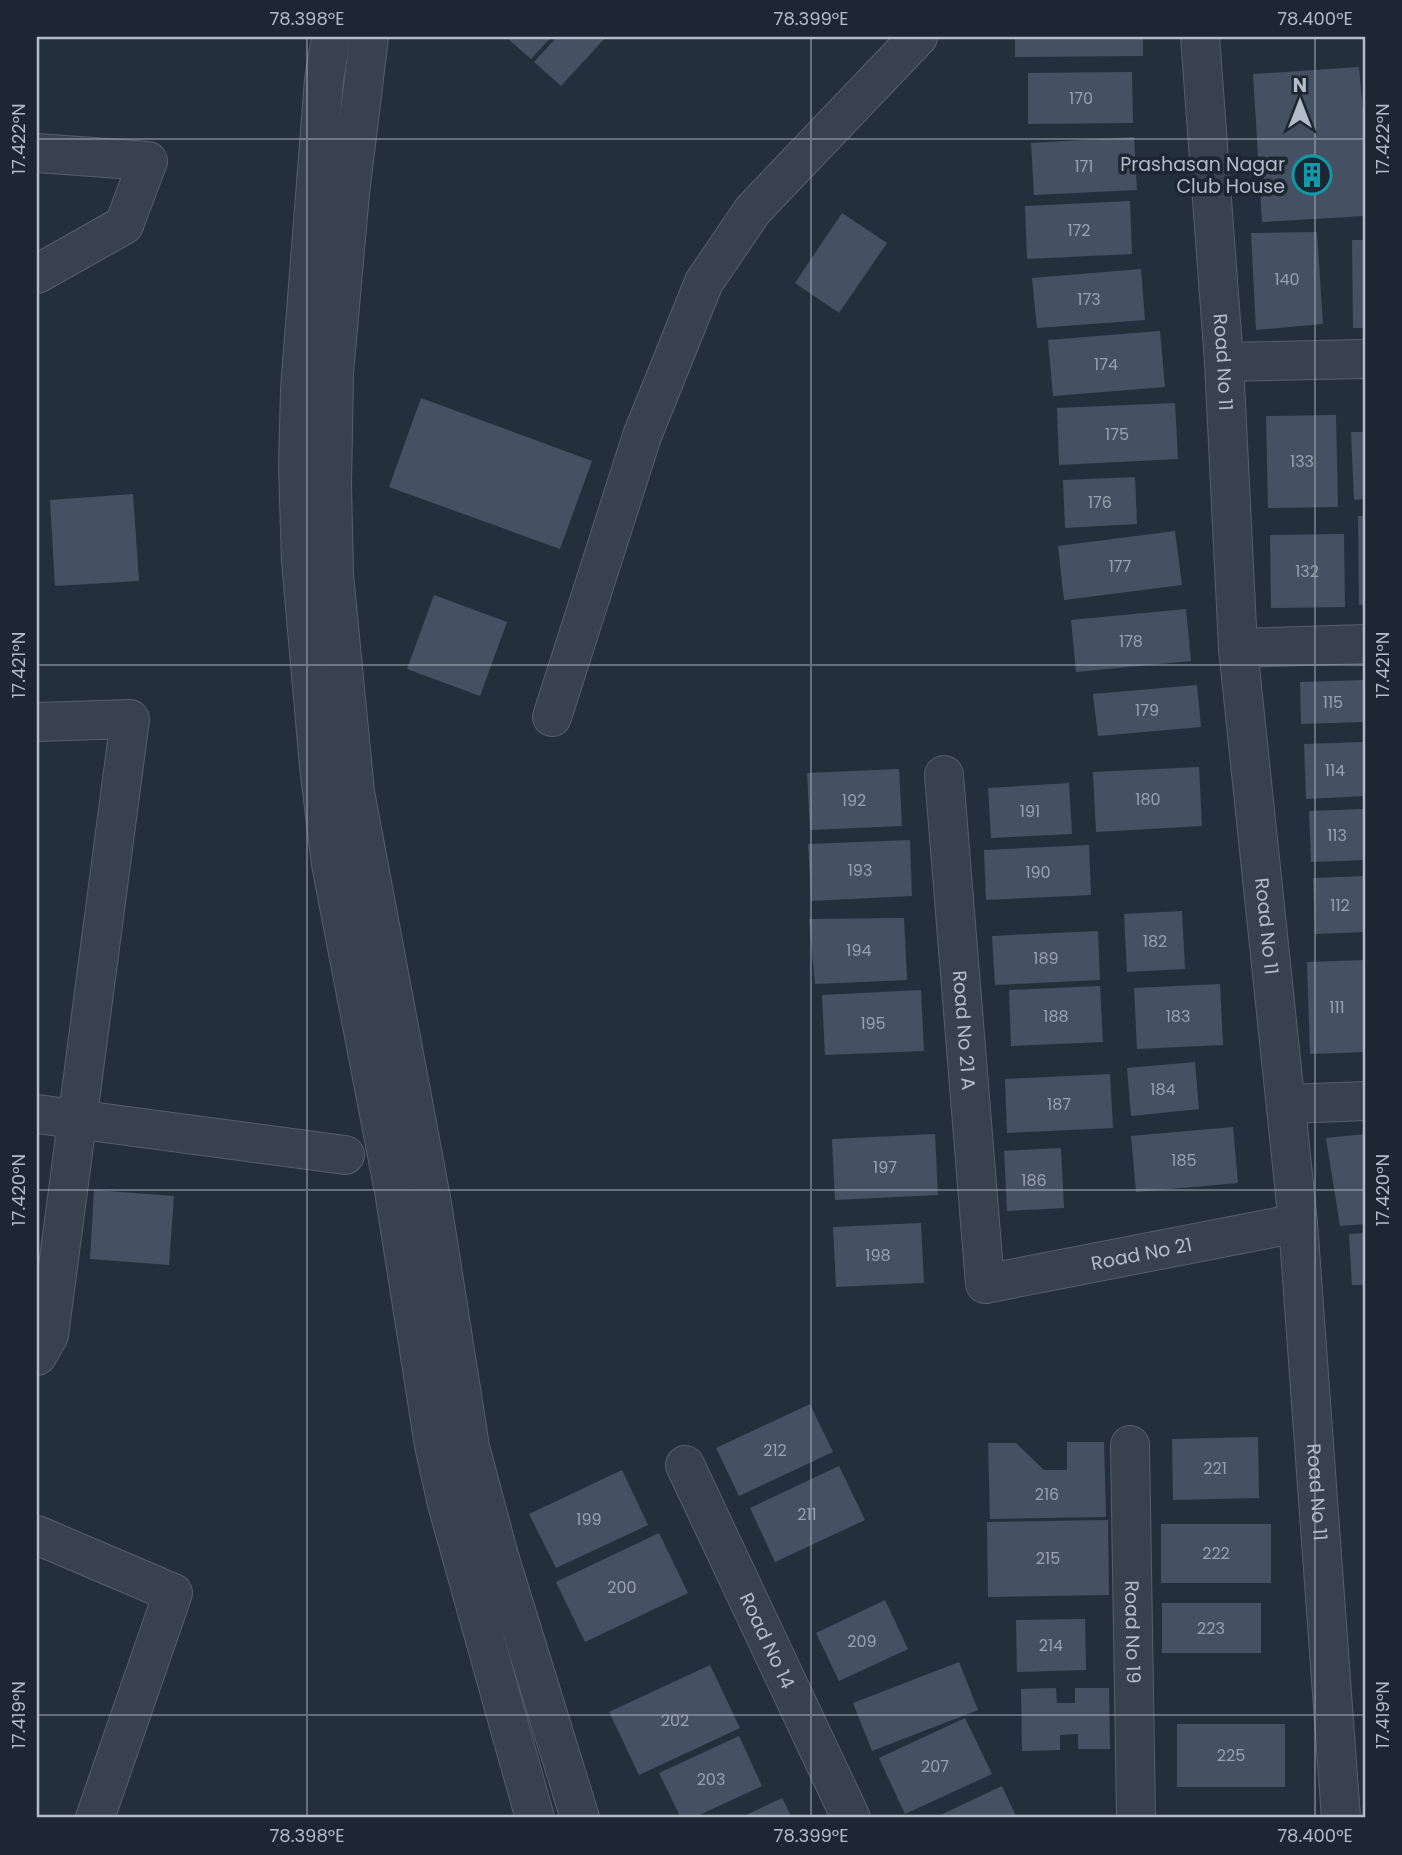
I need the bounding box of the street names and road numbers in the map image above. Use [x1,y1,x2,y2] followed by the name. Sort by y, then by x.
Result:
[1207,313,1240,411] street label: Road No 11
[1249,876,1286,976] street label: Road No 11
[946,969,983,1091] street label: Road No 21 A
[1089,1230,1194,1277] street label: Road No 21
[1300,1442,1334,1541] street label: Road No 11
[1119,1580,1147,1684] street label: Road No 19
[733,1588,802,1693] street label: Road No 14

